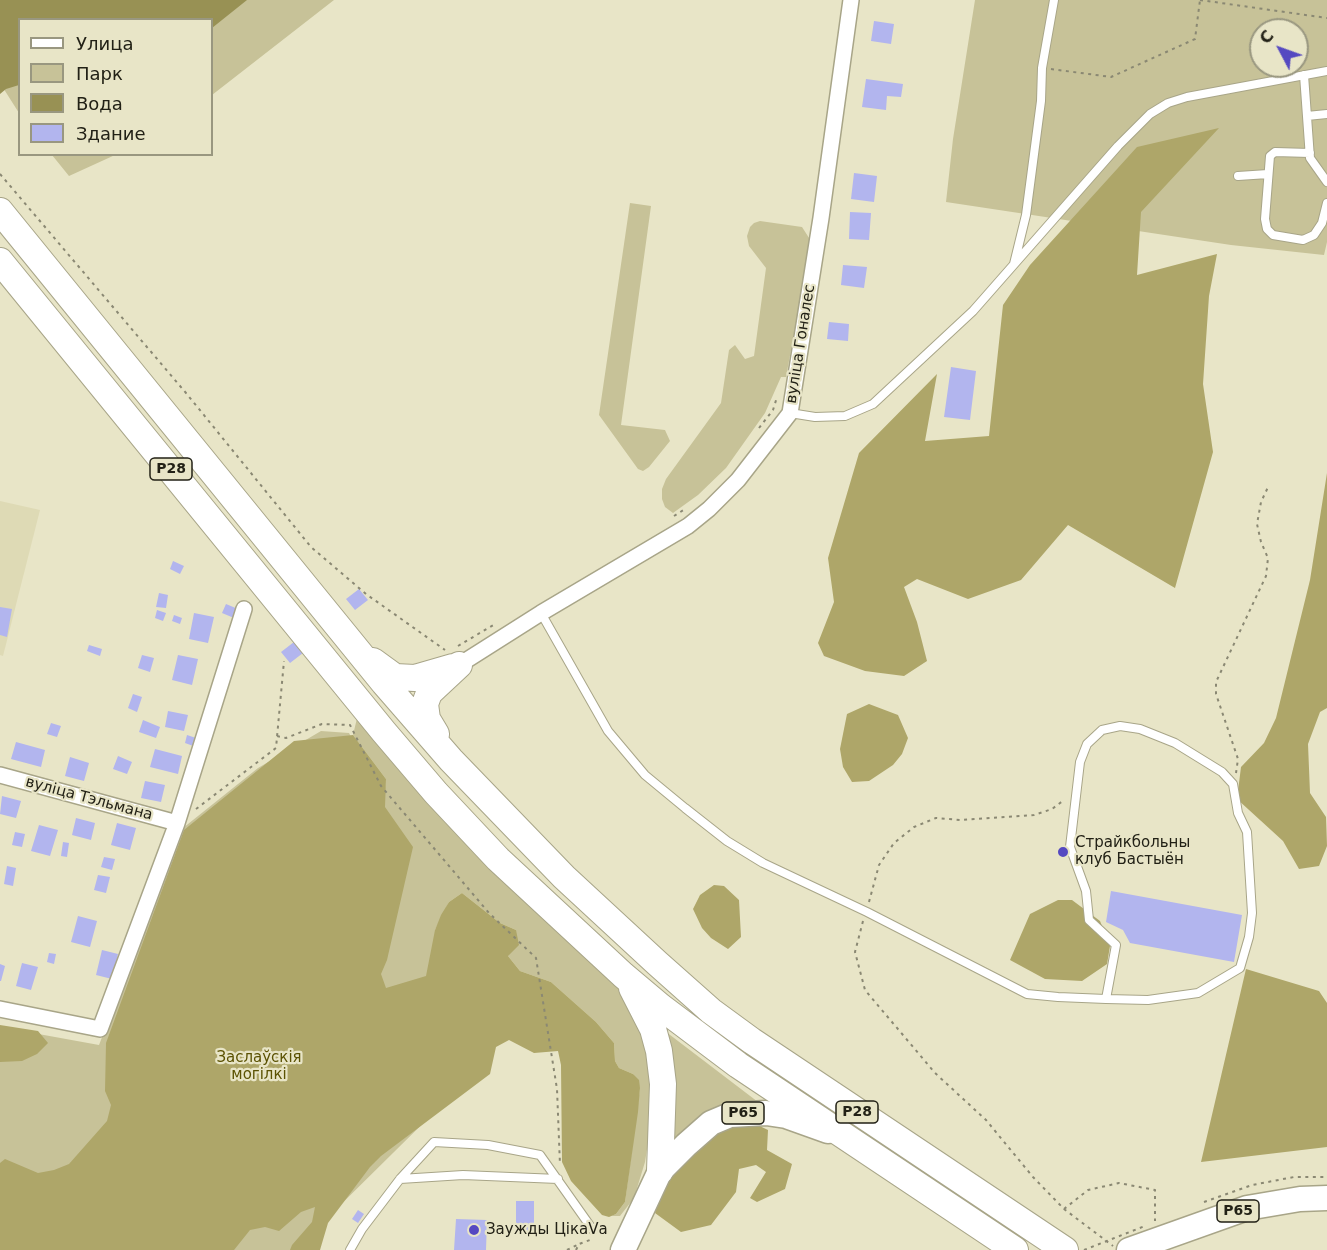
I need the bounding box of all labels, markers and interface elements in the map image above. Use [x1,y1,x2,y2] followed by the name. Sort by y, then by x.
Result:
[18,18,213,156] legend
[1249,18,1309,78] north arrow
[1256,27,1278,48] text: С
[76,33,133,54] text: Улица
[76,63,123,84] text: Парк
[76,93,123,114] text: Вода
[76,123,146,144] text: Здание
[783,283,819,405] street label: вуліца Гоналес
[150,458,192,480] road number: Р28
[23,773,155,825] street label: вуліца Тэльмана
[1075,834,1190,869] place label: Страйкбольны клуб Бастыён
[1056,845,1070,859] marker: Страйкбольны клуб Бастыён
[216,1049,302,1084] park label: Заслаўскія могілкі
[836,1101,878,1123] road number: Р28
[722,1102,764,1124] road number: Р65
[1217,1200,1259,1222] road number: Р65
[486,1221,608,1239] place label: Заужды ЦікаVа
[467,1223,481,1237] marker: Заужды ЦікаVа

